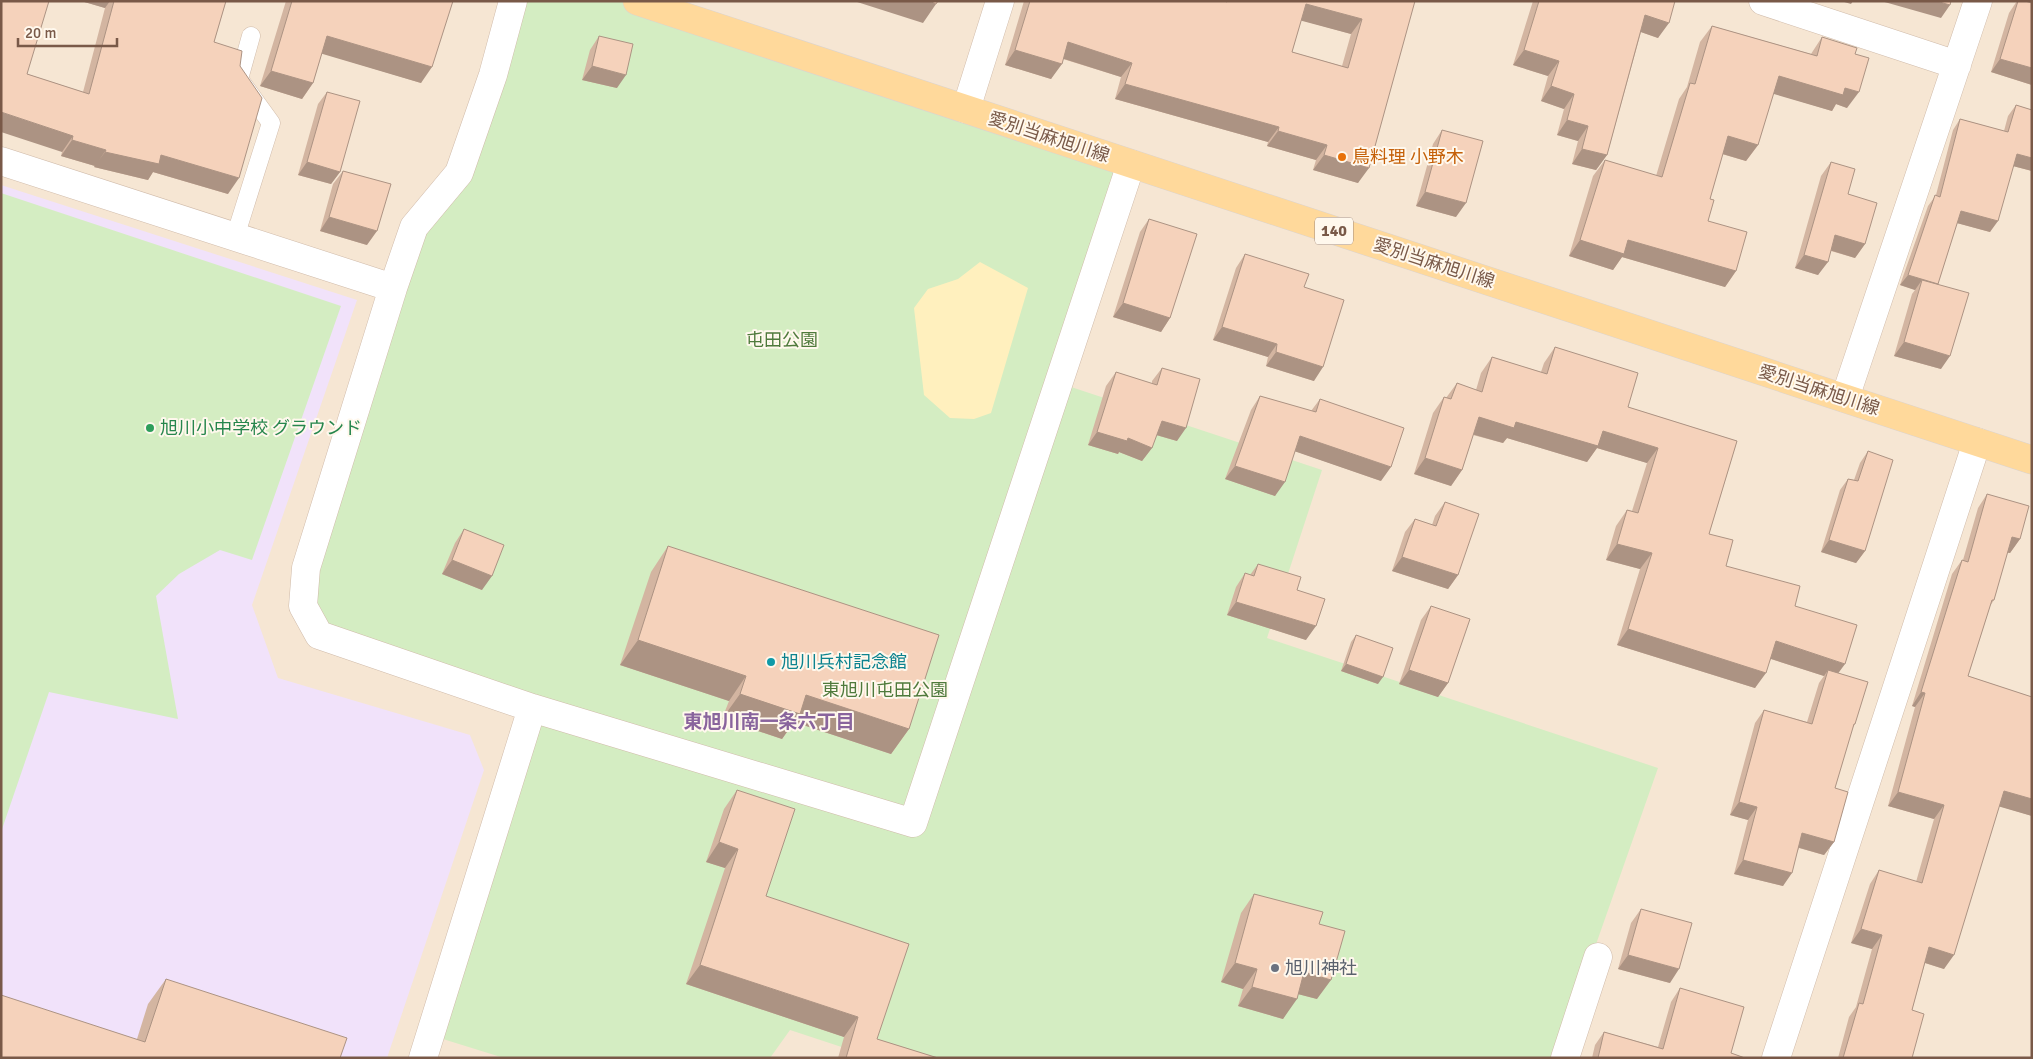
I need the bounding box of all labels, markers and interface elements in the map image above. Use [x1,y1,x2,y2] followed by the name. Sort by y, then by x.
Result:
[18,15,116,47] scale bar
[25,24,56,42] text: 20 m
[986,107,1112,167] street label: 愛別当麻旭川線
[1352,146,1464,168] place label: 鳥料理 小野木
[1336,151,1348,163] marker: 鳥料理 小野木
[1315,218,1353,245] road number: 140
[1371,233,1497,293] street label: 愛別当麻旭川線
[746,329,818,351] park label: 屯田公園
[1756,360,1882,420] street label: 愛別当麻旭川線
[160,417,362,439] place label: 旭川小中学校 グラウンド
[144,422,156,434] marker: 旭川小中学校 グラウンド
[781,651,907,673] place label: 旭川兵村記念館
[765,656,777,668] marker: 旭川兵村記念館
[822,679,948,701] park label: 東旭川屯田公園
[683,710,855,734] district label: 東旭川南一条六丁目
[1285,957,1357,979] place label: 旭川神社
[1269,962,1281,974] marker: 旭川神社

